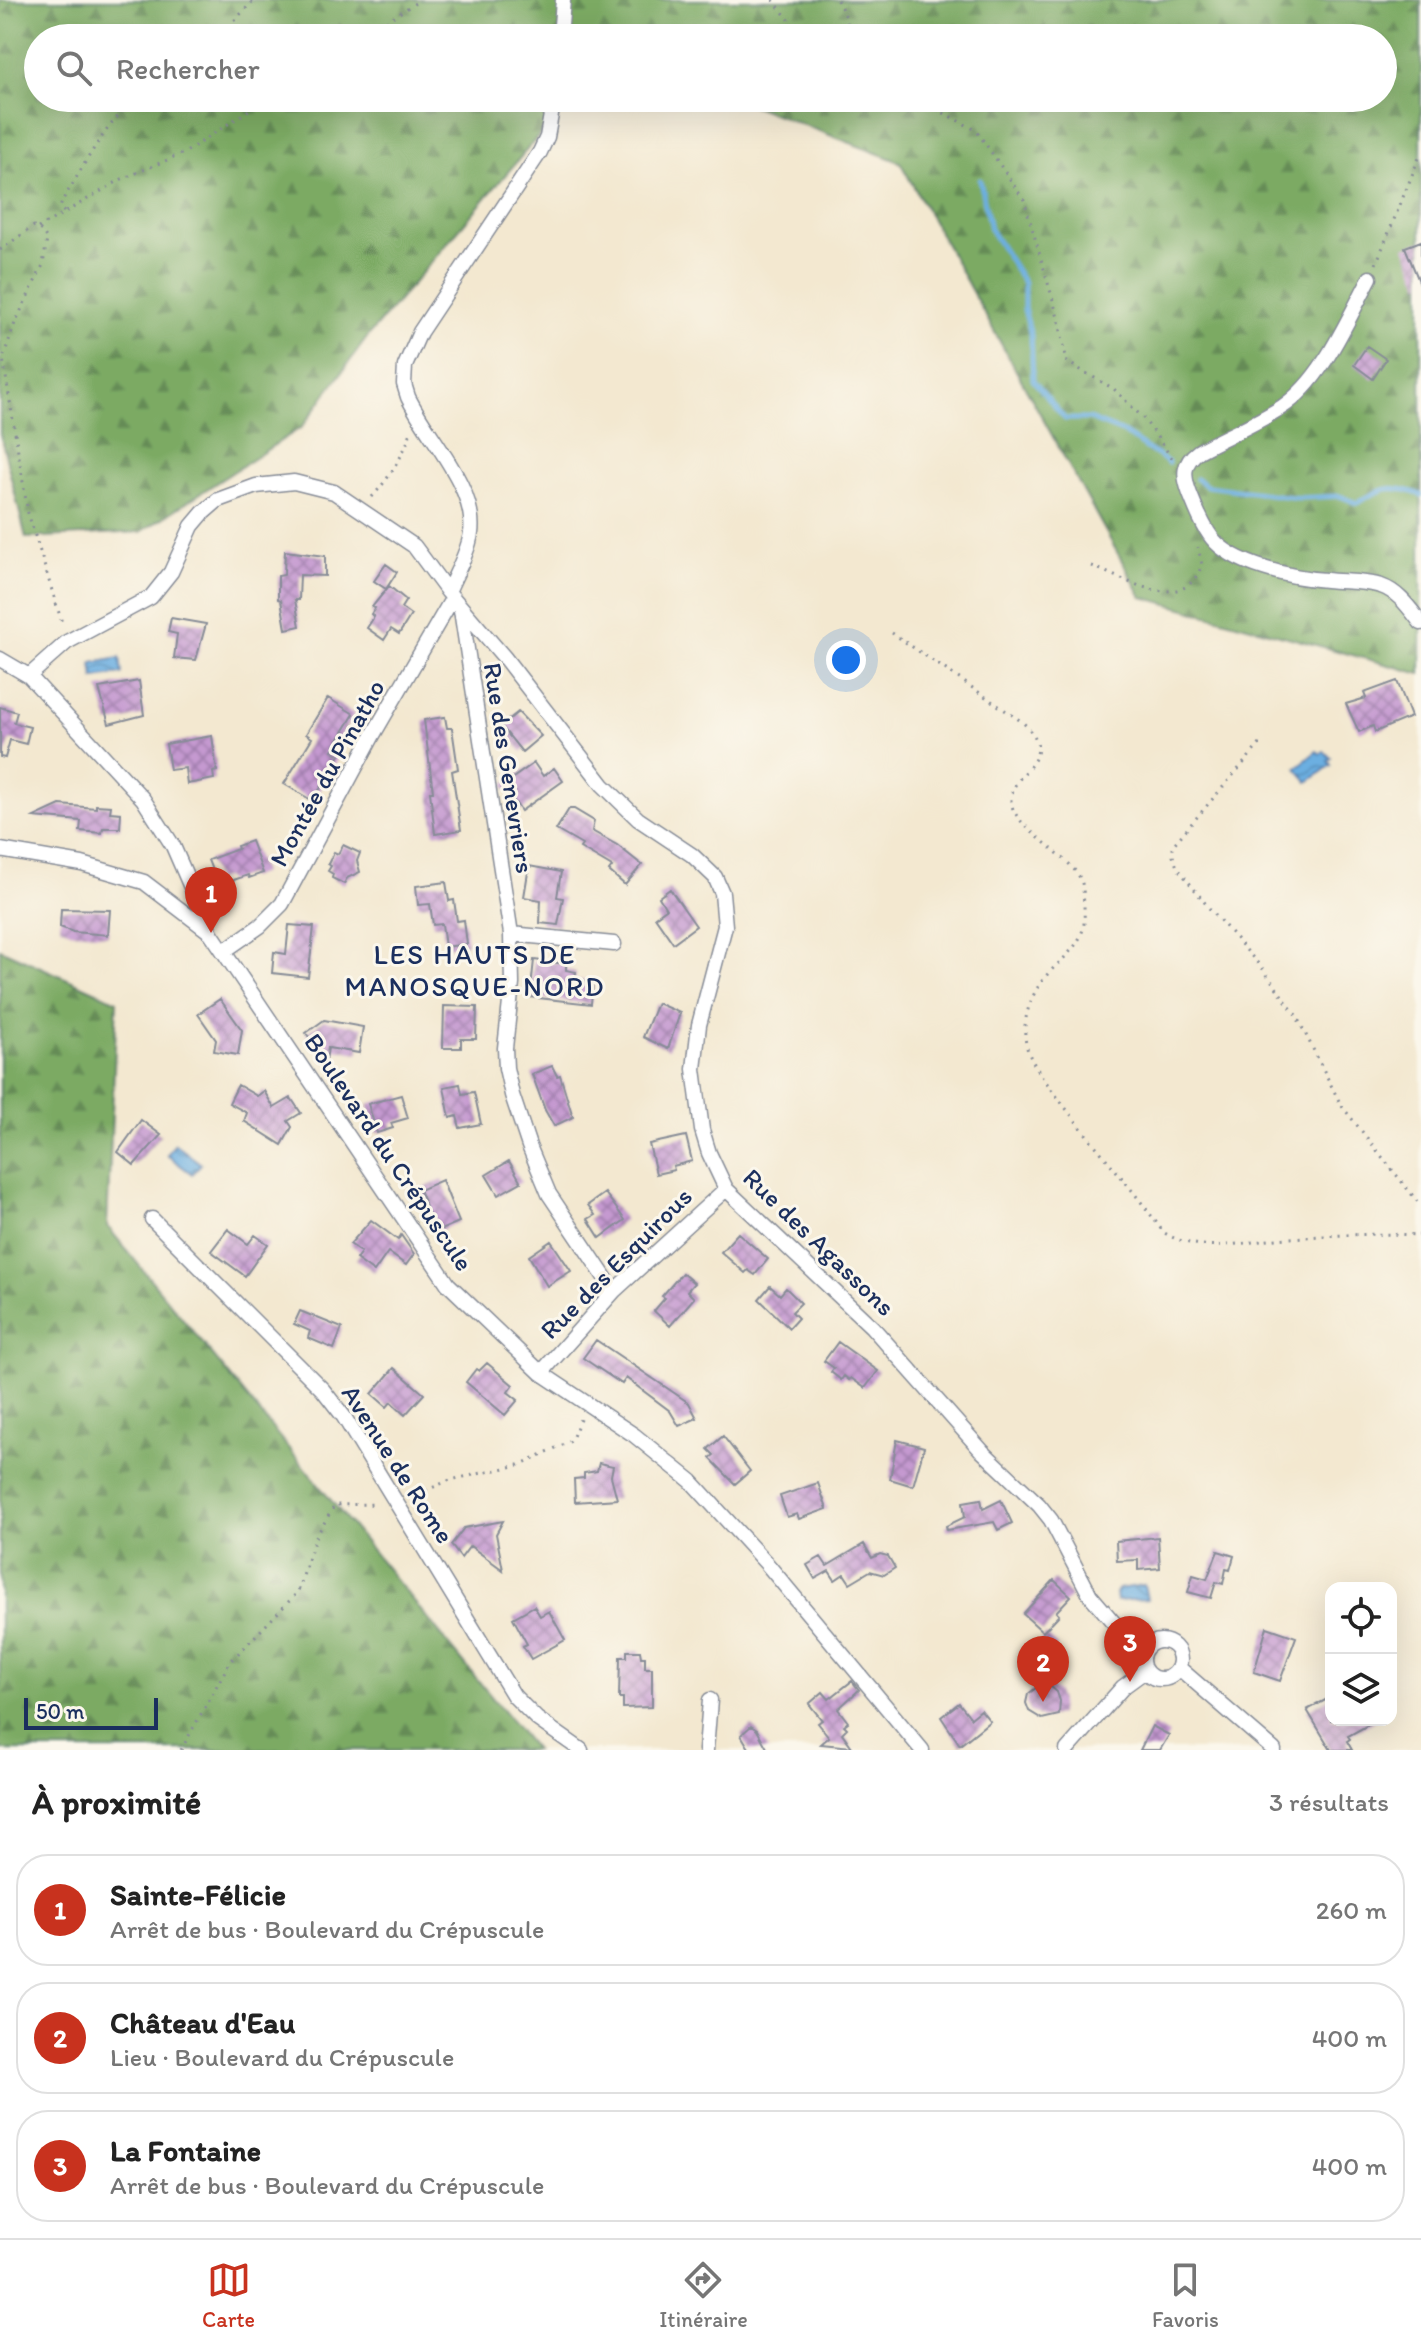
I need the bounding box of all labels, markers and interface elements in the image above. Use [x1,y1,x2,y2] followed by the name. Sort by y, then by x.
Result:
[24,24,1397,112] search box
[52,46,96,90] icon: search
[116,50,260,87] text: Rechercher
[826,640,866,680] your location
[477,660,541,876] street label: Rue des Genevriers
[262,674,392,872] street label: Montée du Pinatho
[185,867,237,933] pin: 1
[344,937,606,1003] district label: LES HAUTS DE MANOSQUE-NORD
[298,1027,480,1277] street label: Boulevard du Crépuscule
[736,1161,902,1323] street label: Rue des Agassons
[533,1180,699,1346] street label: Rue des Esquirous
[335,1379,461,1549] street label: Avenue de Rome
[1325,1582,1397,1726] map controls
[1325,1582,1397,1654] button: locate
[1104,1616,1156,1682] pin: 3
[1017,1636,1069,1702] pin: 2
[1325,1654,1397,1726] button: layers
[24,1694,158,1730] scale bar
[36,1698,85,1725] text: 50 m
[32,1782,201,1823] text: À proximité
[1269,1786,1389,1818] text: 3 résultats
[110,1876,286,1913] text: Sainte-Félicie
[54,1894,66,1926] text: 1
[1316,1894,1387,1926] text: 260 m
[110,1913,544,1945] text: Arrêt de bus · Boulevard du Crépuscule
[110,2004,295,2041] text: Château d'Eau
[53,2022,67,2054] text: 2
[1312,2022,1387,2054] text: 400 m
[110,2041,454,2073] text: Lieu · Boulevard du Crépuscule
[110,2132,261,2169] text: La Fontaine
[53,2150,67,2182] text: 3
[1312,2150,1387,2182] text: 400 m
[110,2169,544,2201] text: Arrêt de bus · Boulevard du Crépuscule
[202,2258,255,2333] tab: Carte
[659,2258,748,2333] tab: Itinéraire
[1152,2258,1219,2333] tab: Favoris

